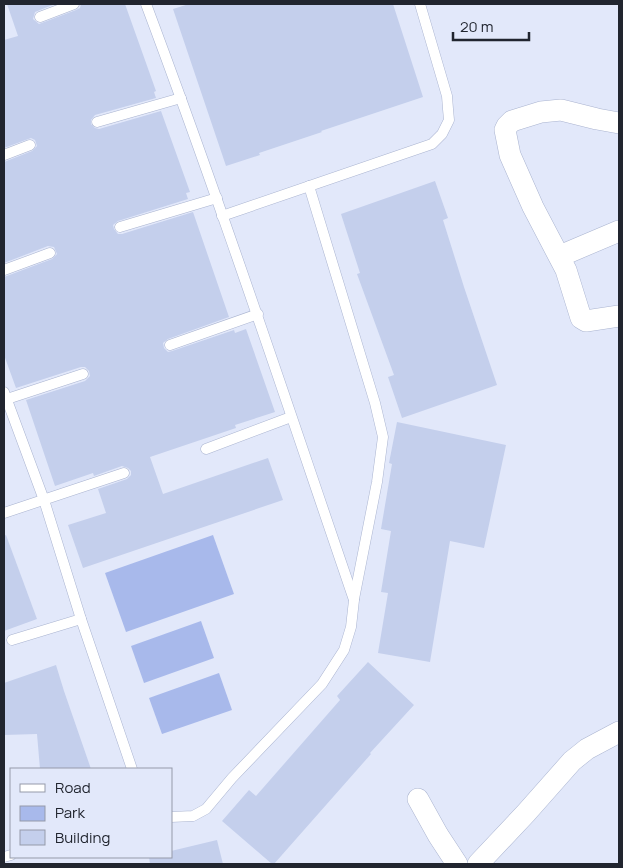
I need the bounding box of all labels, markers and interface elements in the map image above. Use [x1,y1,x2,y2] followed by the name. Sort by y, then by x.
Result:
[453,10,529,42] scale bar
[460,16,493,37] text: 20 m
[10,768,172,858] legend
[55,777,91,798] text: Road
[55,802,85,823] text: Park
[55,827,110,848] text: Building

